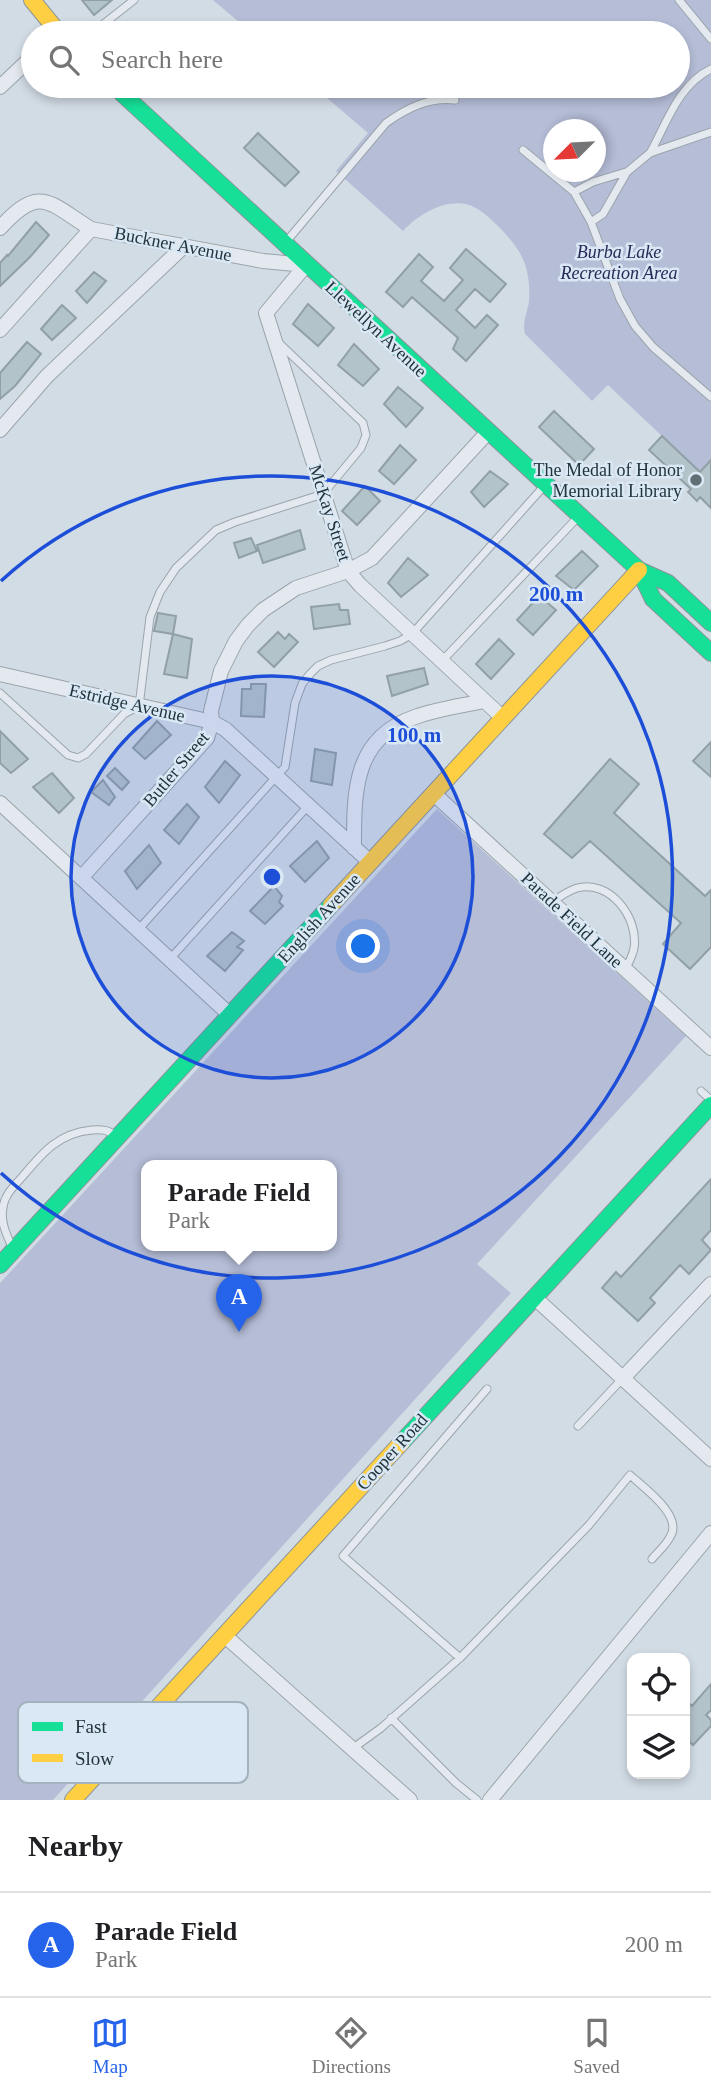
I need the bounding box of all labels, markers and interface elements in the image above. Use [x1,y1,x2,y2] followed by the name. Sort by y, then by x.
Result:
[21,21,690,98] search box
[45,41,83,79] icon: search
[101,45,223,74] text: Search here
[543,119,606,182] north arrow
[113,223,233,265] street label: Buckner Avenue
[560,242,677,283] park label: Burba Lake Recreation Area
[321,277,431,381] street label: Llewellyn Avenue
[534,460,682,501] place label: The Medal of Honor Memorial Library
[305,462,355,564] street label: McKay Street
[688,472,704,488] marker: The Medal of Honor Memorial Library
[529,582,584,606] text: 200 m
[67,680,187,726] street label: Estridge Avenue
[387,723,442,747] text: 100 m
[139,728,213,810] street label: Butler Street
[260,865,284,889] centre of rings
[517,868,627,972] street label: Parade Field Lane
[274,869,364,967] street label: English Avenue
[346,929,380,963] your location
[141,1160,337,1251] popup
[168,1178,310,1207] text: Parade Field
[168,1208,210,1233] text: Park
[216,1274,262,1332] pin: A
[353,1410,431,1494] street label: Cooper Road
[627,1653,690,1779] map controls
[627,1653,690,1716] button: locate
[18,1702,248,1783] legend
[75,1716,107,1737] text: Fast
[627,1716,690,1779] button: layers
[75,1748,114,1769] text: Slow
[28,1829,123,1862] text: Nearby
[95,1917,237,1946] text: Parade Field
[43,1932,59,1957] text: A
[625,1932,683,1957] text: 200 m
[95,1947,137,1972] text: Park
[91,2014,129,2078] tab: Map
[312,2014,391,2078] tab: Directions
[573,2014,620,2078] tab: Saved

